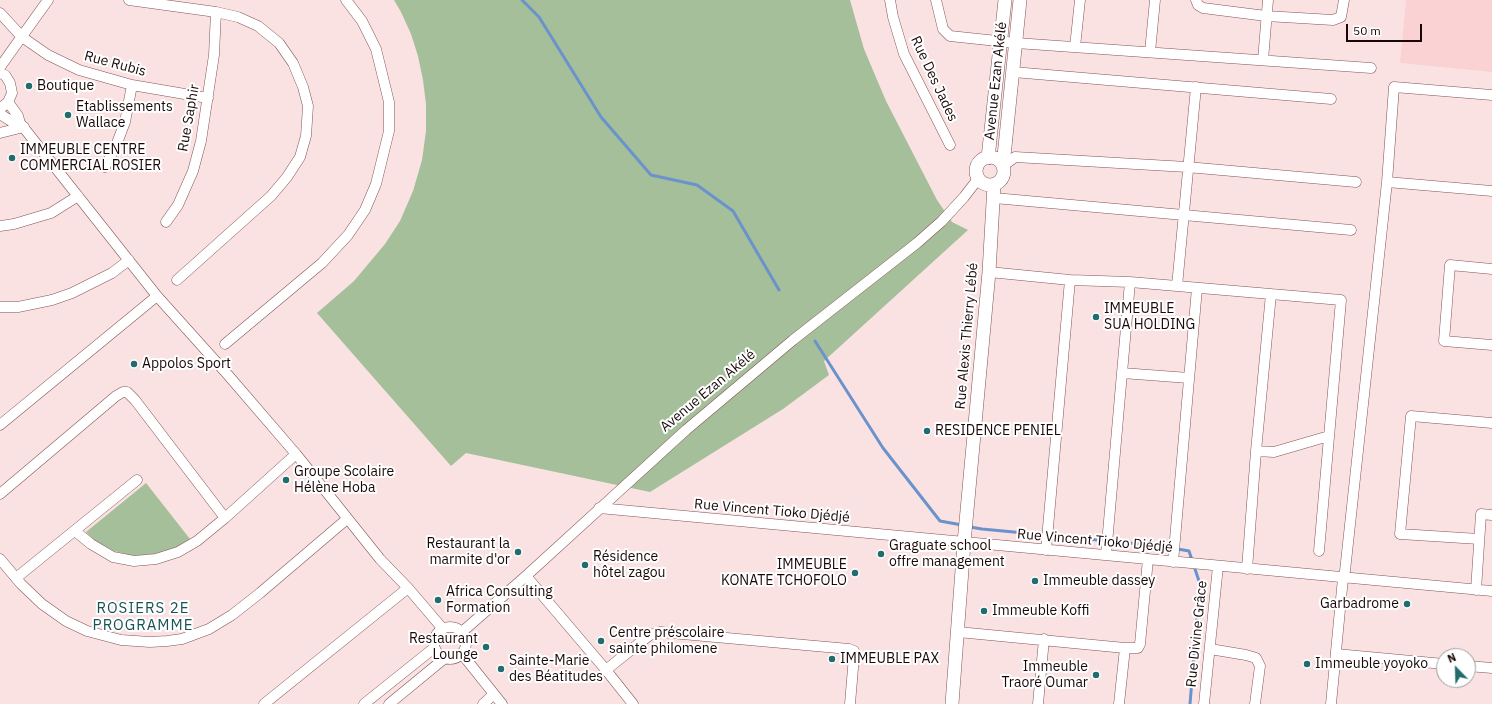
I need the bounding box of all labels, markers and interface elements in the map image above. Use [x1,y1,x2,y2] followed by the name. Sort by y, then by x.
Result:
[1348,16,1424,42] scale bar
[981,21,1011,141] street label: Avenue Ezan Akélé
[1353,23,1381,38] text: 50 m
[907,34,961,124] street label: Rue Des Jades
[82,48,148,80] street label: Rue Rubis
[37,78,94,94] place label: Boutique
[24,81,34,91] marker: Boutique
[175,83,203,153] street label: Rue Saphir
[76,99,173,132] place label: Etablissements Wallace
[63,110,73,120] marker: Etablissements Wallace
[20,142,161,174] place label: IMMEUBLE CENTRE COMMERCIAL ROSIER
[7,153,17,163] marker: IMMEUBLE CENTRE COMMERCIAL ROSIER
[952,262,982,410] street label: Rue Alexis Thierry Lébé
[1104,301,1195,334] place label: IMMEUBLE SUA HOLDING
[1091,312,1101,322] marker: IMMEUBLE SUA HOLDING
[657,346,759,436] street label: Avenue Ezan Akélé
[142,356,231,372] place label: Appolos Sport
[129,359,139,369] marker: Appolos Sport
[935,423,1061,439] place label: RESIDENCE PENIEL
[922,426,932,436] marker: RESIDENCE PENIEL
[294,464,394,496] place label: Groupe Scolaire Hélène Hoba
[281,475,291,485] marker: Groupe Scolaire Hélène Hoba
[693,496,851,526] street label: Rue Vincent Tioko Djédjé
[1016,526,1174,556] street label: Rue Vincent Tioko Djédjé
[426,536,510,568] place label: Restaurant la marmite d'or
[889,538,1005,570] place label: Graguate school offre management
[513,547,523,557] marker: Restaurant la marmite d'or
[593,549,666,582] place label: Résidence hôtel zagou
[876,549,886,559] marker: Graguate school offre management
[721,557,847,590] place label: IMMEUBLE KONATE TCHOFOLO
[580,560,590,570] marker: Résidence hôtel zagou
[850,568,860,578] marker: IMMEUBLE KONATE TCHOFOLO
[1043,573,1155,589] place label: Immeuble dassey
[1030,576,1040,586] marker: Immeuble dassey
[1183,580,1211,688] street label: Rue Divine Grâce
[446,584,553,616] place label: Africa Consulting Formation
[433,595,443,605] marker: Africa Consulting Formation
[1320,596,1399,612] place label: Garbadrome
[1402,599,1412,609] marker: Garbadrome
[93,600,193,635] district label: ROSIERS 2E PROGRAMME
[992,603,1089,619] place label: Immeuble Koffi
[979,606,989,616] marker: Immeuble Koffi
[609,625,724,658] place label: Centre préscolaire sainte philomene
[409,631,478,664] place label: Restaurant Lounge
[596,636,606,646] marker: Centre préscolaire sainte philomene
[481,642,491,652] marker: Restaurant Lounge
[1436,648,1476,688] north arrow
[1445,650,1458,666] text: N
[840,651,939,667] place label: IMMEUBLE PAX
[509,653,603,686] place label: Sainte-Marie des Béatitudes
[827,654,837,664] marker: IMMEUBLE PAX
[1315,656,1428,672] place label: Immeuble yoyoko
[1001,659,1088,692] place label: Immeuble Traoré Oumar
[1302,659,1312,669] marker: Immeuble yoyoko
[496,664,506,674] marker: Sainte-Marie des Béatitudes
[1091,670,1101,680] marker: Immeuble Traoré Oumar

